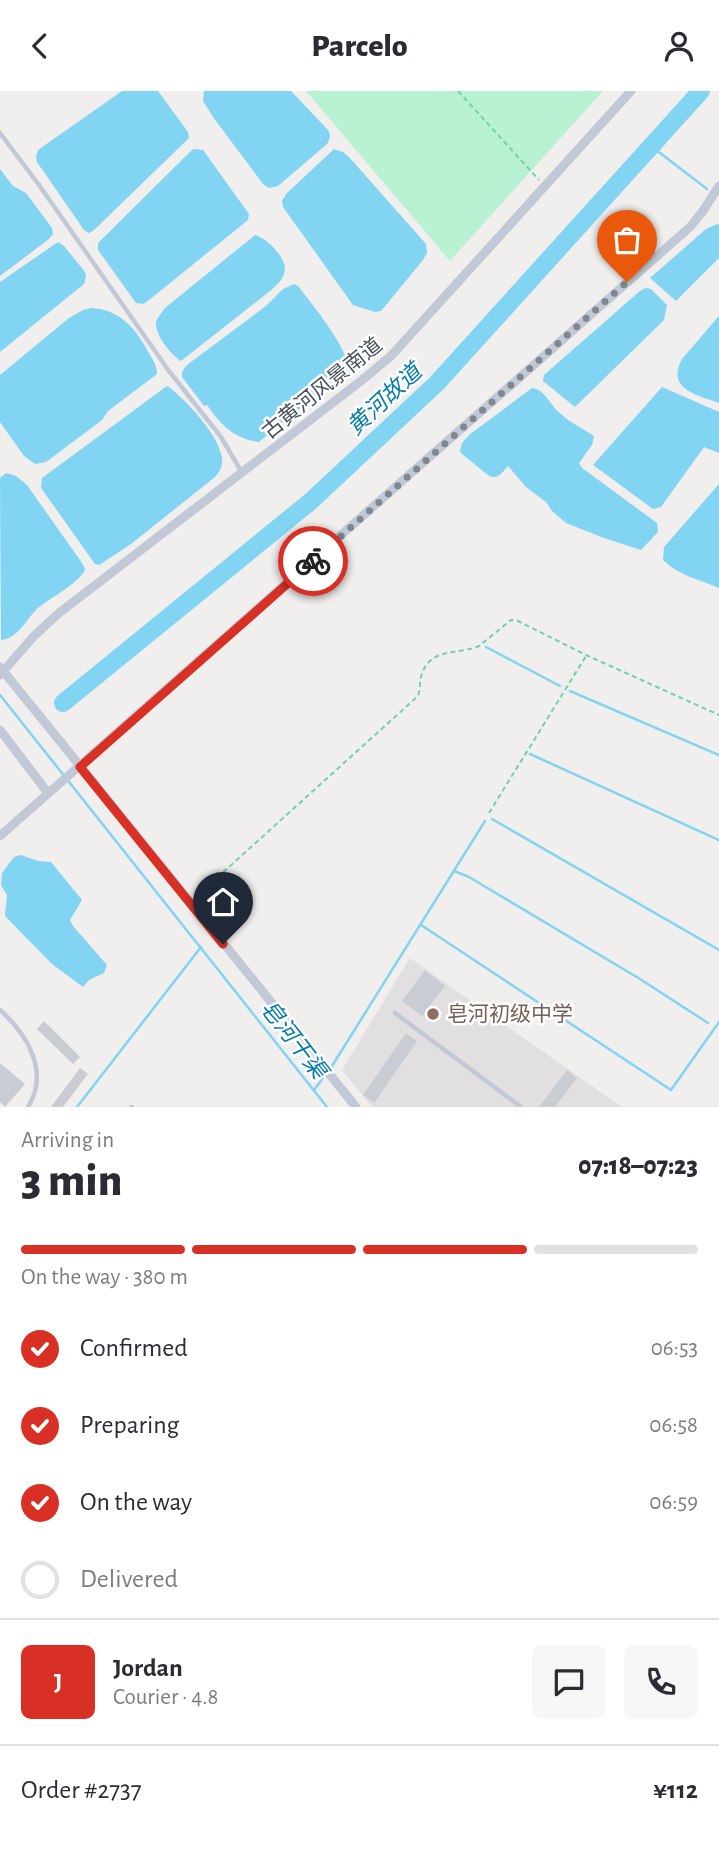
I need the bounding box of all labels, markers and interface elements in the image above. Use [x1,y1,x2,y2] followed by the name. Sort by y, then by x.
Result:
[21,27,59,65] icon: back
[660,27,698,65] icon: person
[311,30,408,62] text: Parcelo
[597,210,657,282] pin
[608,221,646,259] icon: bag
[258,333,386,443] street label: 古黄河风景南道
[342,357,429,440] water label: 黄河故道
[278,526,348,596] courier
[294,542,332,580] icon: bike
[193,872,253,944] pin
[204,883,242,921] icon: home
[255,995,334,1086] water label: 皂河干渠
[447,1003,573,1025] place label: 皂河初级中学
[425,1006,441,1022] marker: 皂河初级中学
[21,1129,114,1152] text: Arriving in
[578,1153,698,1179] text: 07:18–07:23
[21,1158,122,1204] text: 3 min
[21,1266,188,1289] text: On the way · 380 m
[21,1330,59,1368] icon: check
[80,1335,188,1361] text: Confirmed
[651,1337,698,1360] text: 06:53
[21,1407,59,1445] icon: check
[80,1412,179,1438] text: Preparing
[649,1414,698,1437] text: 06:58
[21,1484,59,1522] icon: check
[80,1489,192,1515] text: On the way
[649,1491,698,1514] text: 06:59
[80,1566,178,1592] text: Delivered
[532,1645,606,1719] button: chat
[624,1645,698,1719] button: phone
[113,1655,183,1681] text: Jordan
[54,1669,62,1695] text: J
[113,1686,218,1709] text: Courier · 4.8
[21,1777,142,1803] text: Order #2737
[653,1777,698,1803] text: ¥112

